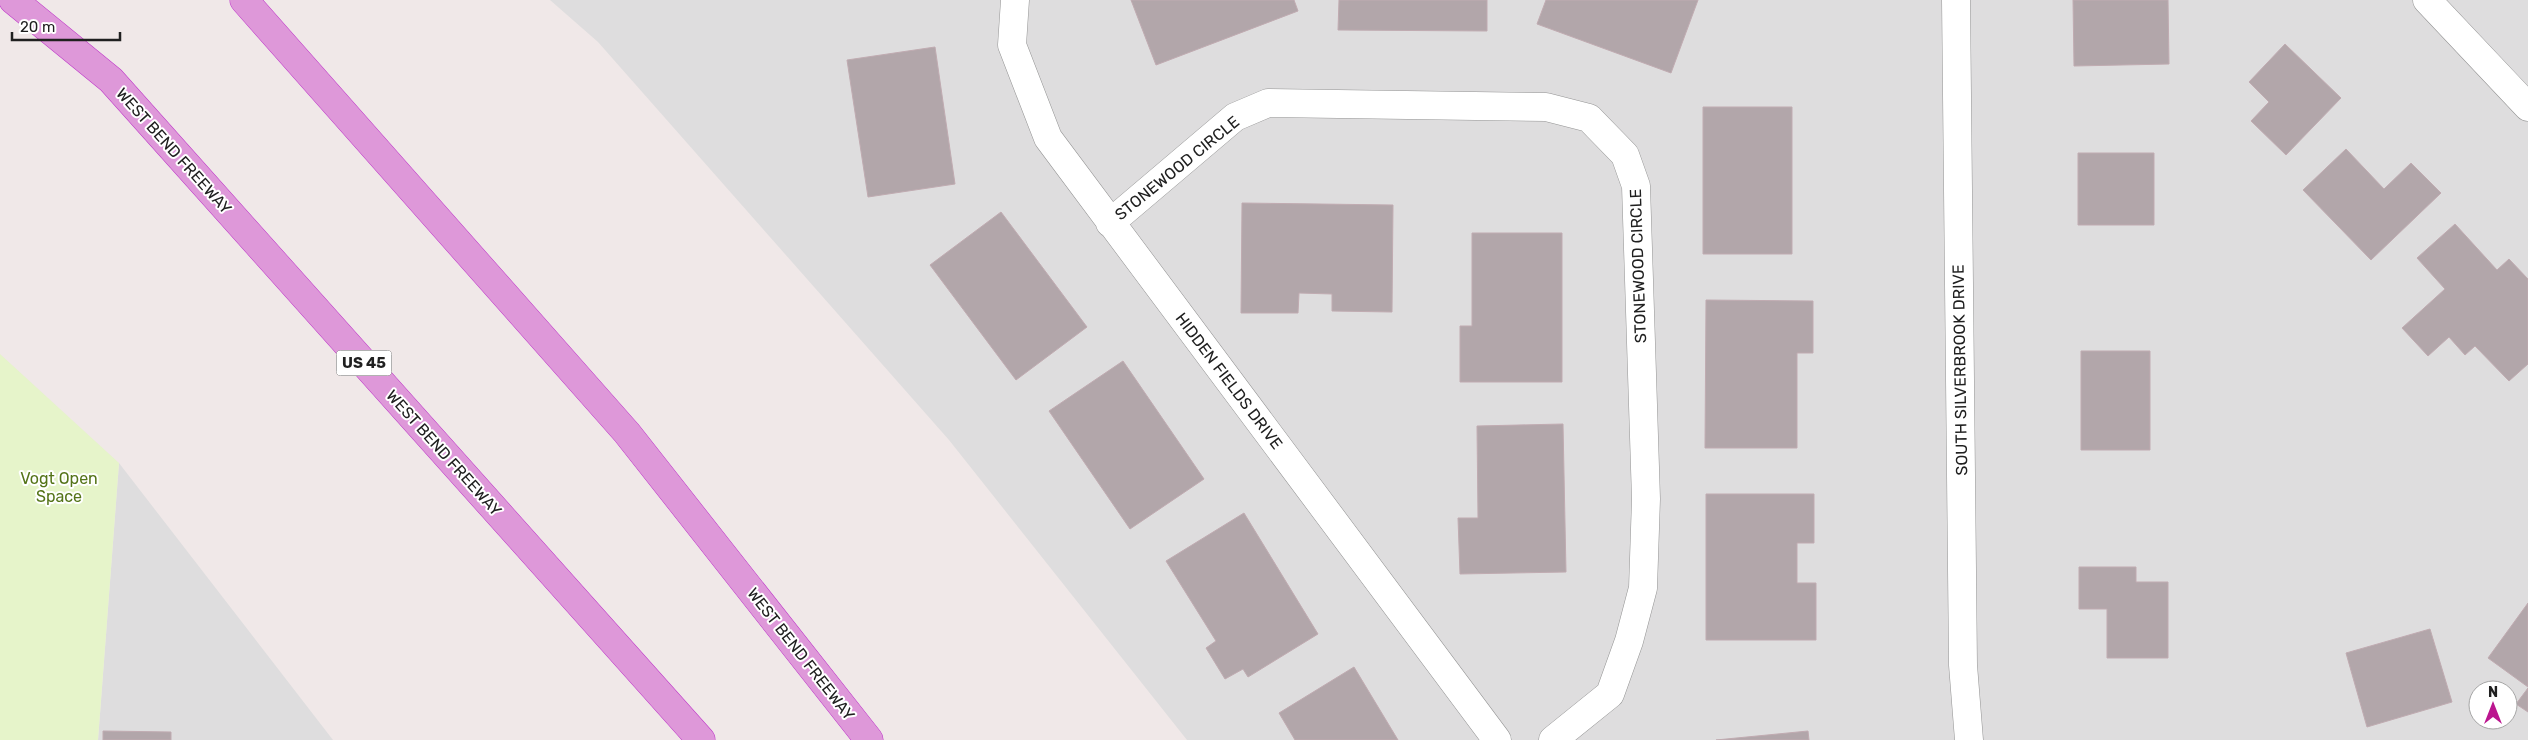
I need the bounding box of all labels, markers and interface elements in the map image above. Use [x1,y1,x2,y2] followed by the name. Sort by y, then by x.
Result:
[12,10,120,42] scale bar
[20,18,55,36] text: 20 m
[112,84,236,218] street label: WEST BEND FREEWAY
[1111,112,1243,224] street label: STONEWOOD CIRCLE
[1626,188,1650,344] street label: STONEWOOD CIRCLE
[1949,264,1971,476] street label: SOUTH SILVERBROOK DRIVE
[1171,309,1287,453] street label: HIDDEN FIELDS DRIVE
[336,350,392,376] road number: US 45
[382,386,506,520] street label: WEST BEND FREEWAY
[20,469,98,506] park label: Vogt Open Space
[743,584,859,724] street label: WEST BEND FREEWAY
[2468,680,2518,730] north arrow
[2488,684,2498,701] text: N

